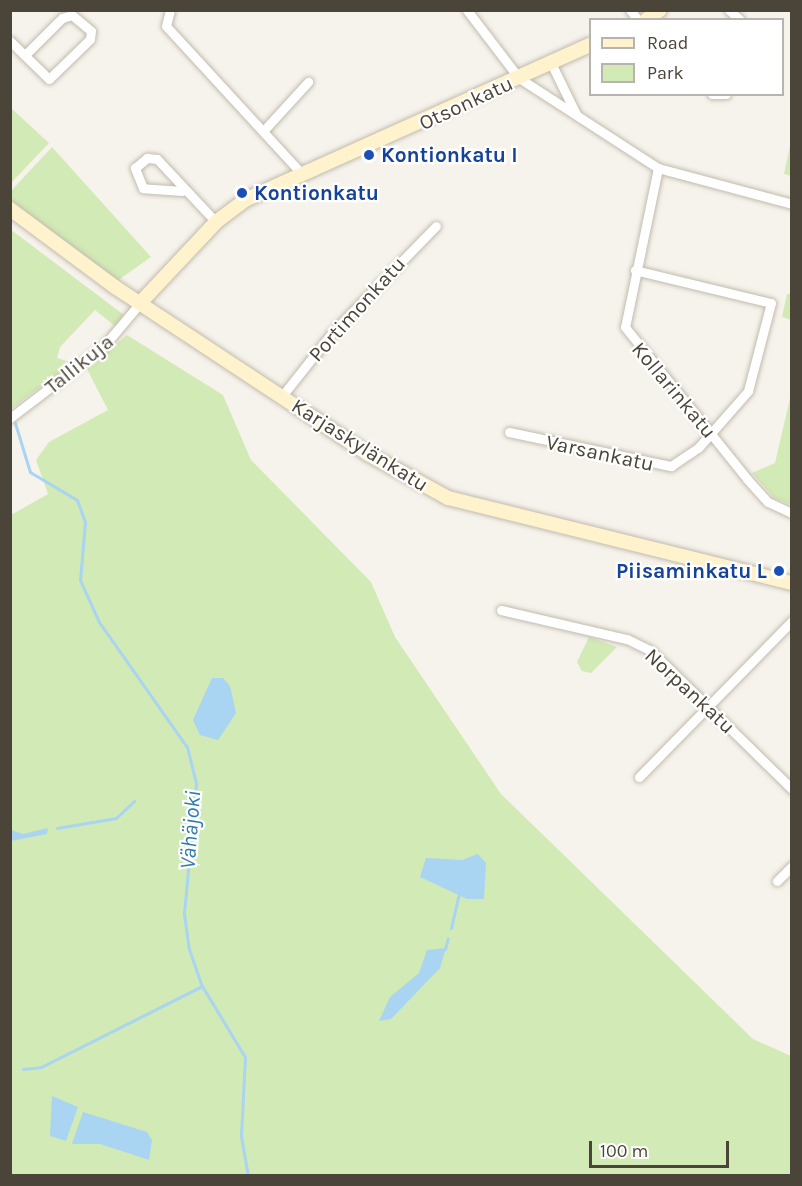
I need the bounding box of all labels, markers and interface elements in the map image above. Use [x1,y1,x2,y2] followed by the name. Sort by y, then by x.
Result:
[589,18,784,96] legend
[647,32,688,54] text: Road
[647,62,684,84] text: Park
[415,70,517,136] street label: Otsonkatu
[381,142,518,168] place label: Kontionkatu I
[362,148,376,162] marker: Kontionkatu I
[254,180,379,206] place label: Kontionkatu
[235,186,249,200] marker: Kontionkatu
[303,251,411,367] street label: Portimonkatu
[40,329,118,399] street label: Tallikuja
[626,337,722,443] street label: Kollarinkatu
[287,393,433,497] street label: Karjaskylänkatu
[544,429,656,477] street label: Varsankatu
[616,558,767,584] place label: Piisaminkatu L
[772,564,786,578] marker: Piisaminkatu L
[640,643,740,739] street label: Norpankatu
[175,790,207,870] water label: Vähäjoki
[592,1129,732,1167] scale bar
[600,1140,648,1162] text: 100 m

